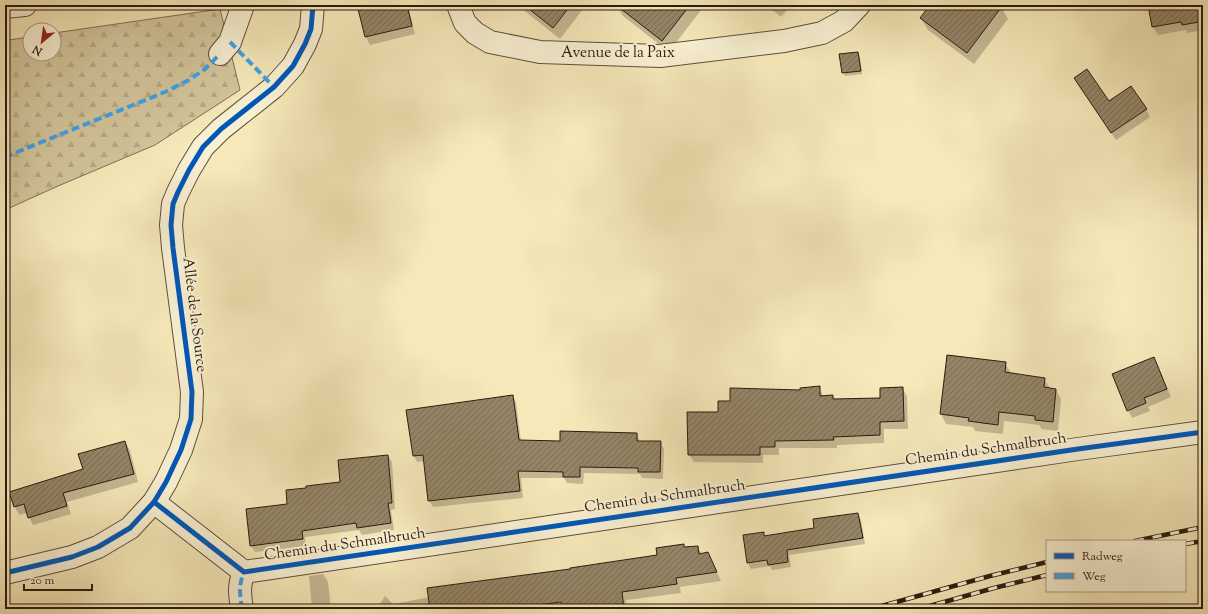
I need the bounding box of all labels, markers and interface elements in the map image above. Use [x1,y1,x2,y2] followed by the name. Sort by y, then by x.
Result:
[22,22,62,62] north arrow
[30,41,46,59] text: N
[561,43,675,64] street label: Avenue de la Paix
[177,256,211,374] street label: Allée de la Source
[904,428,1068,472] street label: Chemin du Schmalbruch
[583,475,747,519] street label: Chemin du Schmalbruch
[263,523,427,567] street label: Chemin du Schmalbruch
[1046,540,1186,592] legend
[1082,548,1123,566] text: Radweg
[24,566,92,592] scale bar
[1082,568,1106,586] text: Weg
[30,572,55,590] text: 20 m

